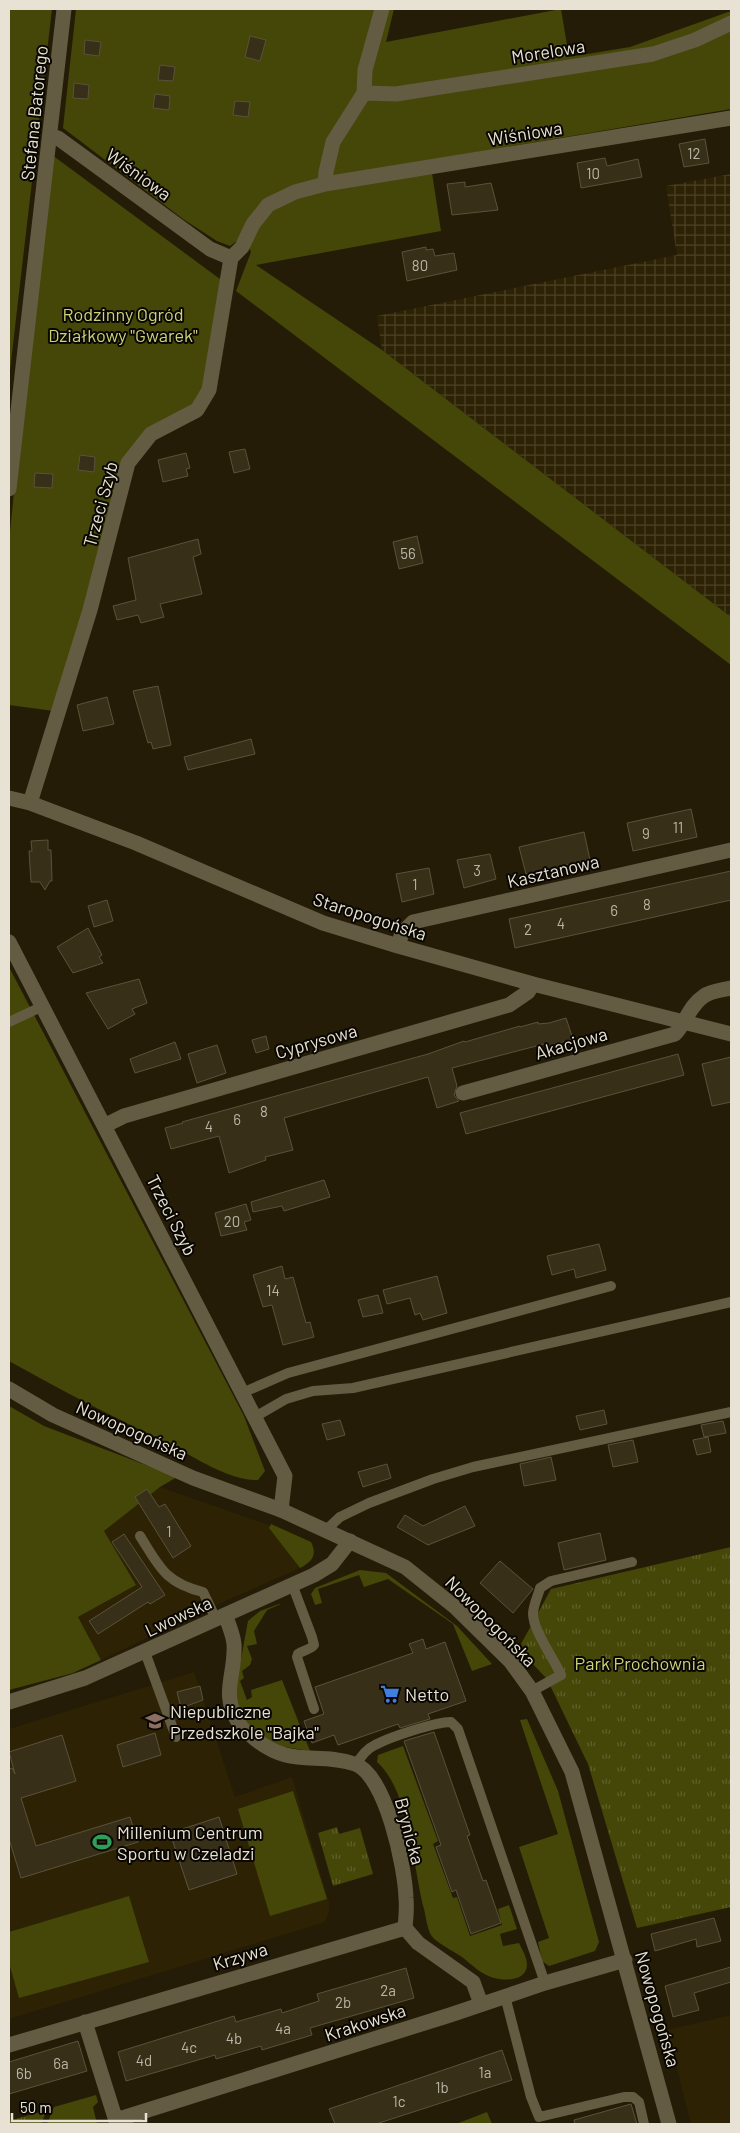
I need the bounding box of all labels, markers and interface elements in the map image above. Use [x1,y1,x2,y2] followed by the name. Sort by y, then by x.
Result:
[510,34,586,68] street label: Morelowa
[16,44,52,182] street label: Stefana Batorego
[486,116,564,150] street label: Wiśniowa
[102,143,176,205] street label: Wiśniowa
[687,144,701,162] house number: 12
[586,164,600,182] house number: 10
[412,256,428,274] house number: 80
[48,303,198,346] park label: Rodzinny Ogród Działkowy "Gwarek"
[78,459,122,549] street label: Trzeci Szyb
[400,544,416,562] house number: 56
[673,818,683,836] house number: 11
[642,824,650,842] house number: 9
[505,850,601,892] street label: Kasztanowa
[473,861,481,879] house number: 3
[412,875,418,893] house number: 1
[310,887,430,945] street label: Staropogońska
[643,895,651,913] house number: 8
[610,901,618,919] house number: 6
[557,914,565,932] house number: 4
[524,920,532,938] house number: 2
[273,1019,359,1063] street label: Cyprysowa
[532,1022,610,1064] street label: Akacjowa
[260,1102,268,1120] house number: 8
[233,1110,241,1128] house number: 6
[205,1117,213,1135] house number: 4
[142,1171,202,1259] street label: Trzeci Szyb
[224,1212,240,1230] house number: 20
[266,1281,280,1299] house number: 14
[73,1396,191,1464] street label: Nowopogońska
[166,1522,172,1540] house number: 1
[441,1571,541,1671] street label: Nowopogońska
[141,1591,215,1641] street label: Lwowska
[575,1652,705,1674] park label: Park Prochownia
[379,1683,401,1705] supermarket icon: Netto
[405,1683,449,1705] place label: Netto
[170,1700,319,1743] place label: Niepubliczne Przedszkole "Bajka"
[144,1710,166,1732] school or university icon: Niepubliczne Przedszkole "Bajka"
[391,1795,429,1867] street label: Brynicka
[117,1821,263,1864] place label: Millenium Centrum Sportu w Czeladzi
[91,1831,113,1853] sports icon: Millenium Centrum Sportu w Czeladzi
[210,1937,270,1975] street label: Krzywa
[631,1948,685,2070] street label: Nowopogońska
[380,1981,396,1999] house number: 2a
[335,1993,351,2011] house number: 2b
[322,1999,408,2045] street label: Krakowska
[275,2019,291,2037] house number: 4a
[226,2029,242,2047] house number: 4b
[181,2038,197,2056] house number: 4c
[136,2051,152,2069] house number: 4d
[53,2054,69,2072] house number: 6a
[479,2063,491,2081] house number: 1a
[16,2064,32,2082] house number: 6b
[435,2078,449,2096] house number: 1b
[12,2090,146,2122] scale bar
[392,2092,406,2110] house number: 1c
[20,2098,52,2116] text: 50 m

